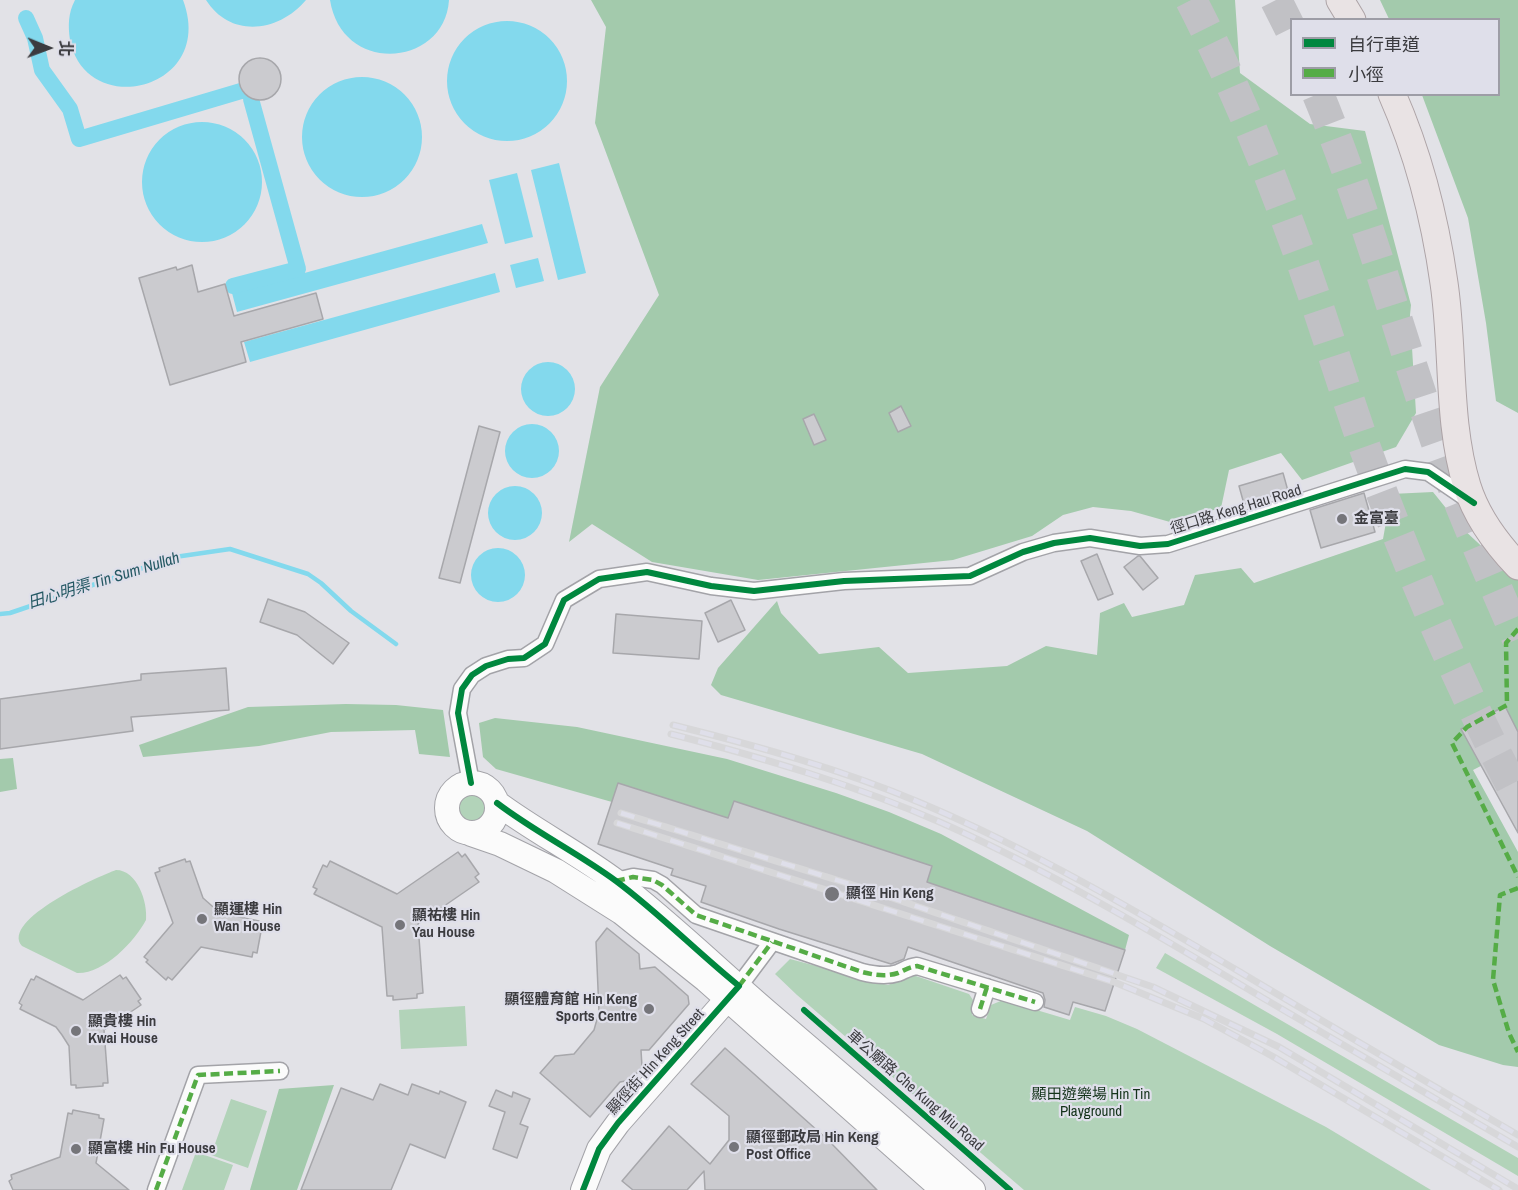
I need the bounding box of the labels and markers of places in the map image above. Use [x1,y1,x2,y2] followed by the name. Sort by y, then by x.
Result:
[1354,510,1399,528] place label: 金富臺
[1335,512,1349,526] marker: 金富臺
[823,885,841,903] marker: 顯徑 Hin Keng
[846,885,933,903] place label: 顯徑 Hin Keng
[214,901,282,936] place label: 顯運樓 Hin Wan House
[412,907,480,942] place label: 顯祐樓 Hin Yau House
[195,912,209,926] marker: 顯運樓 Hin Wan House
[393,918,407,932] marker: 顯祐樓 Hin Yau House
[505,991,637,1026] place label: 顯徑體育館 Hin Keng Sports Centre
[642,1002,656,1016] marker: 顯徑體育館 Hin Keng Sports Centre
[88,1013,158,1048] place label: 顯貴樓 Hin Kwai House
[69,1024,83,1038] marker: 顯貴樓 Hin Kwai House
[746,1129,878,1164] place label: 顯徑郵政局 Hin Keng Post Office
[88,1140,216,1158] place label: 顯富樓 Hin Fu House
[727,1140,741,1154] marker: 顯徑郵政局 Hin Keng Post Office
[69,1142,83,1156] marker: 顯富樓 Hin Fu House

